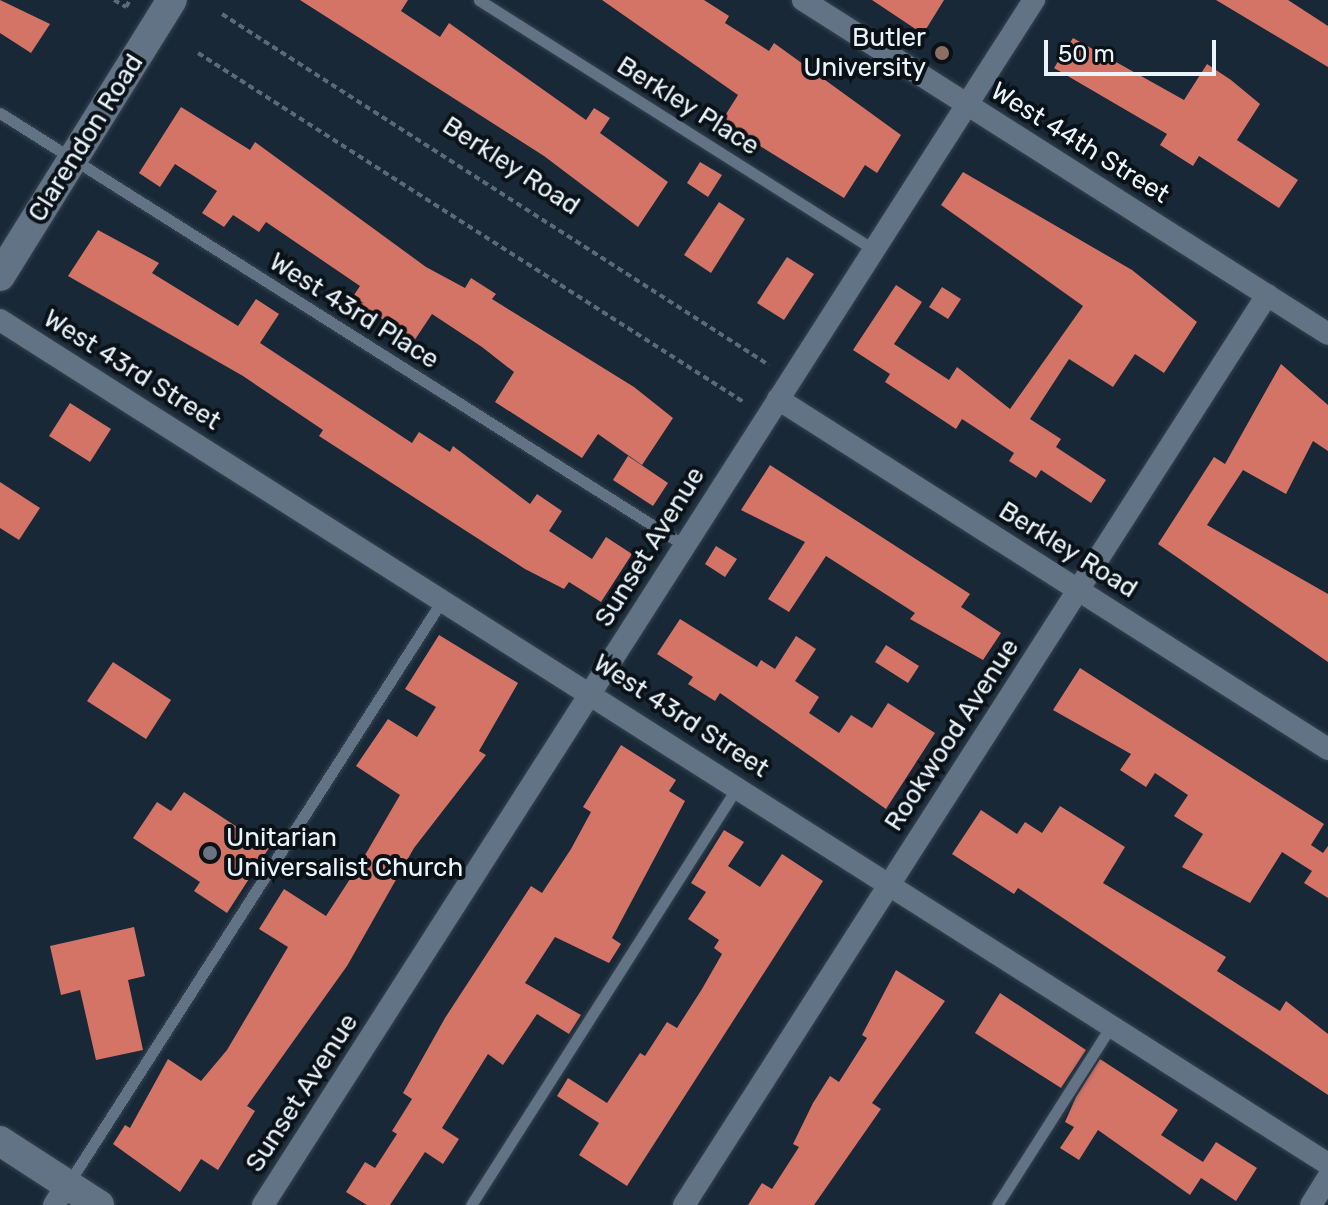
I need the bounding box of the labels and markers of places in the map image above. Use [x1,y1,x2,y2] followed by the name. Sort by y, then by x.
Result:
[803,22,926,84] place label: Butler University
[933,44,951,62] marker: Butler University
[226,822,463,884] place label: Unitarian Universalist Church
[201,844,219,862] marker: Unitarian Universalist Church

